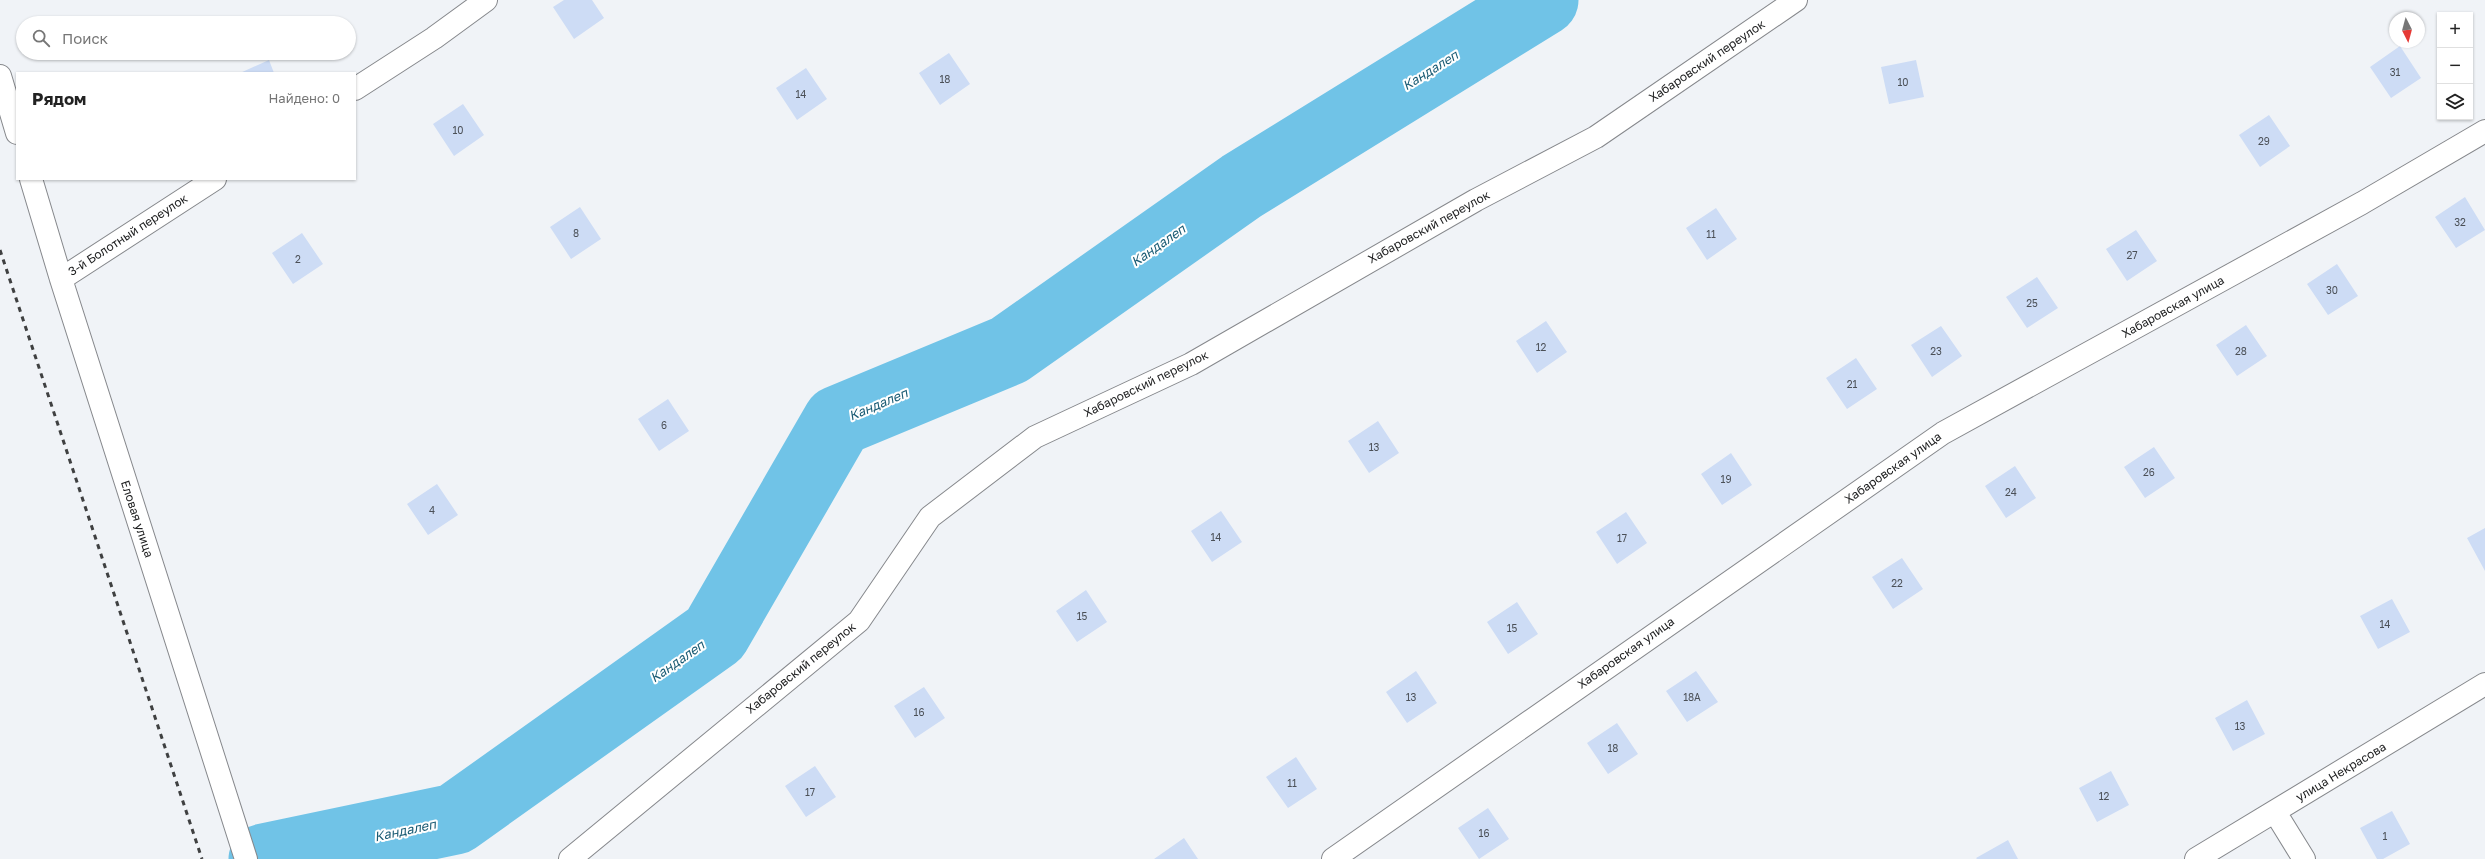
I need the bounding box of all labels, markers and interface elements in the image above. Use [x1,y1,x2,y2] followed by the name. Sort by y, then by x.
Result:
[2389,12,2425,48] north arrow
[2437,12,2473,120] map controls
[2437,12,2473,48] button: +
[16,16,356,60] search box
[1646,16,1768,105] street label: Хабаровский переулок
[30,27,52,49] icon: search
[62,29,108,47] text: Поиск
[1399,46,1462,93] water label: Кандалеп
[2437,48,2473,84] button: −
[2390,66,2400,78] house number: 31
[940,73,950,85] house number: 18
[1897,76,1909,88] house number: 10
[2437,84,2473,120] button: layers
[32,88,86,109] text: Рядом
[796,88,806,100] house number: 14
[268,90,340,106] text: Найдено: 0
[452,124,464,136] house number: 10
[2258,135,2270,147] house number: 29
[1365,187,1492,266] street label: Хабаровский переулок
[65,190,190,279] street label: 3-й Болотный переулок
[2454,216,2466,228] house number: 32
[1128,220,1189,269] water label: Кандалеп
[573,227,579,239] house number: 8
[1706,228,1716,240] house number: 11
[2126,249,2138,261] house number: 27
[295,253,301,265] house number: 2
[2119,272,2227,341] street label: Хабаровская улица
[2326,284,2338,296] house number: 30
[2026,297,2038,309] house number: 25
[1536,341,1547,353] house number: 12
[1930,345,1942,357] house number: 23
[2235,345,2247,357] house number: 28
[1081,347,1211,420] street label: Хабаровский переулок
[1847,378,1857,390] house number: 21
[846,384,911,424] water label: Кандалеп
[661,419,667,431] house number: 6
[1841,428,1944,507] street label: Хабаровская улица
[1369,441,1379,453] house number: 13
[2143,466,2155,478] house number: 26
[1721,473,1731,485] house number: 19
[118,478,157,559] street label: Еловая улица
[2005,486,2017,498] house number: 24
[429,504,435,516] house number: 4
[1211,531,1221,543] house number: 14
[1617,532,1627,544] house number: 17
[1891,577,1903,589] house number: 22
[1077,610,1088,622] house number: 15
[1574,613,1677,692] street label: Хабаровская улица
[2380,618,2390,630] house number: 14
[743,619,859,716] street label: Хабаровский переулок
[1507,622,1518,634] house number: 15
[647,636,708,685] water label: Кандалеп
[1406,691,1416,703] house number: 13
[1683,691,1701,703] house number: 18А
[914,706,924,718] house number: 16
[2235,720,2245,732] house number: 13
[2293,739,2389,804] street label: улица Некрасова
[1608,742,1618,754] house number: 18
[1287,777,1297,789] house number: 11
[805,786,815,798] house number: 17
[2099,790,2110,802] house number: 12
[373,815,438,844] water label: Кандалеп
[1479,827,1489,839] house number: 16
[2383,830,2388,842] house number: 1

